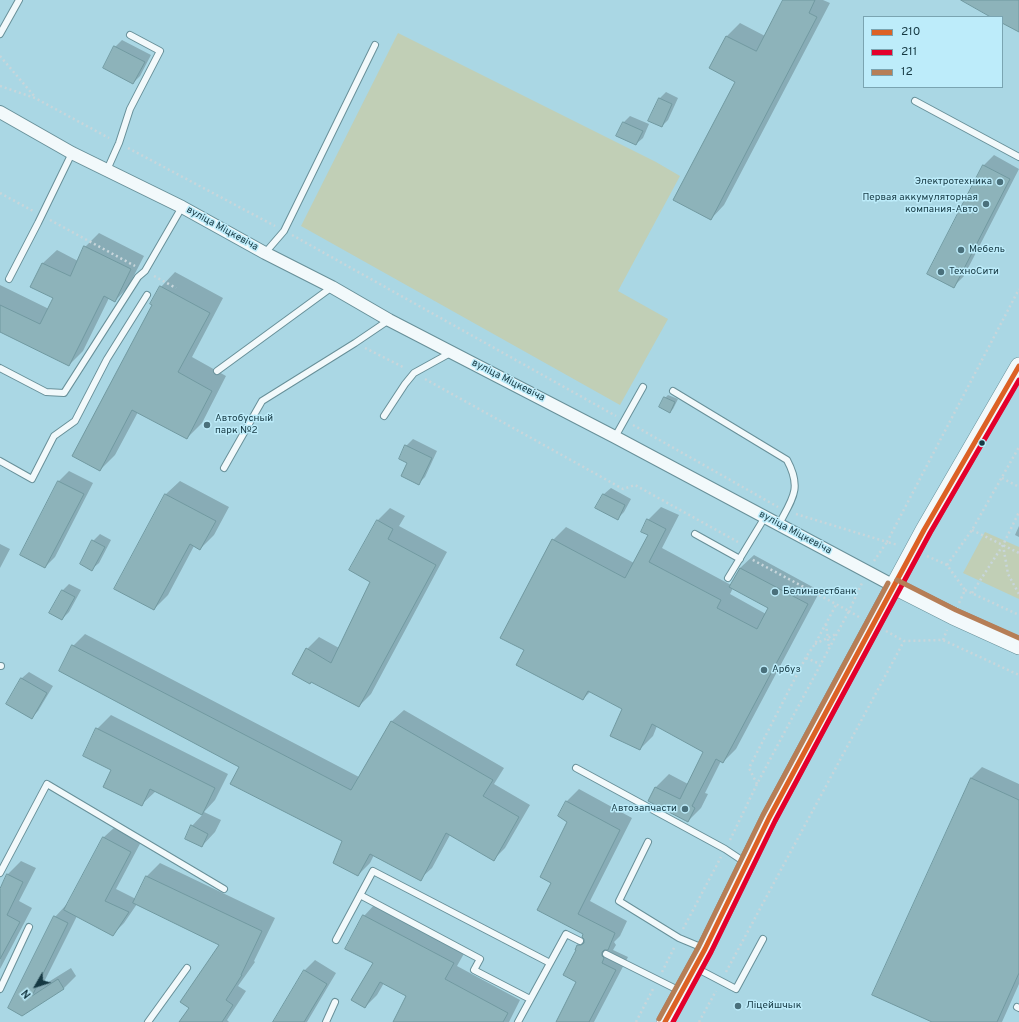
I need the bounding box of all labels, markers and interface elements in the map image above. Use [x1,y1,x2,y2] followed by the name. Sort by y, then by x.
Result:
[863,16,1003,88] legend
[901,24,921,40] text: 210
[901,44,917,60] text: 211
[901,64,913,80] text: 12
[915,176,992,188] place label: Электротехника
[995,177,1005,187] marker: Электротехника
[862,192,978,216] place label: Первая аккумуляторная компания-Авто
[981,199,991,209] marker: Первая аккумуляторная компания-Авто
[184,204,260,254] street label: вуліца Міцкевіча
[969,244,1005,256] place label: Мебель
[956,245,966,255] marker: Мебель
[949,266,999,278] place label: ТехноСити
[936,267,946,277] marker: ТехноСити
[469,357,547,405] street label: вуліца Міцкевіча
[215,413,273,436] place label: Автобусный парк №2
[202,420,212,430] marker: Автобусный парк №2
[977,438,987,448] unlabelled marker
[757,509,833,557] street label: вуліца Міцкевіча
[783,586,857,598] place label: Белинвестбанк
[770,587,780,597] marker: Белинвестбанк
[772,664,801,676] place label: Арбуз
[759,665,769,675] marker: Арбуз
[611,803,677,815] place label: Автозапчасти
[680,804,690,814] marker: Автозапчасти
[16,966,56,1006] north arrow
[19,986,35,1001] text: N
[746,1000,801,1012] place label: Ліцейшчык
[733,1001,743,1011] marker: Ліцейшчык

